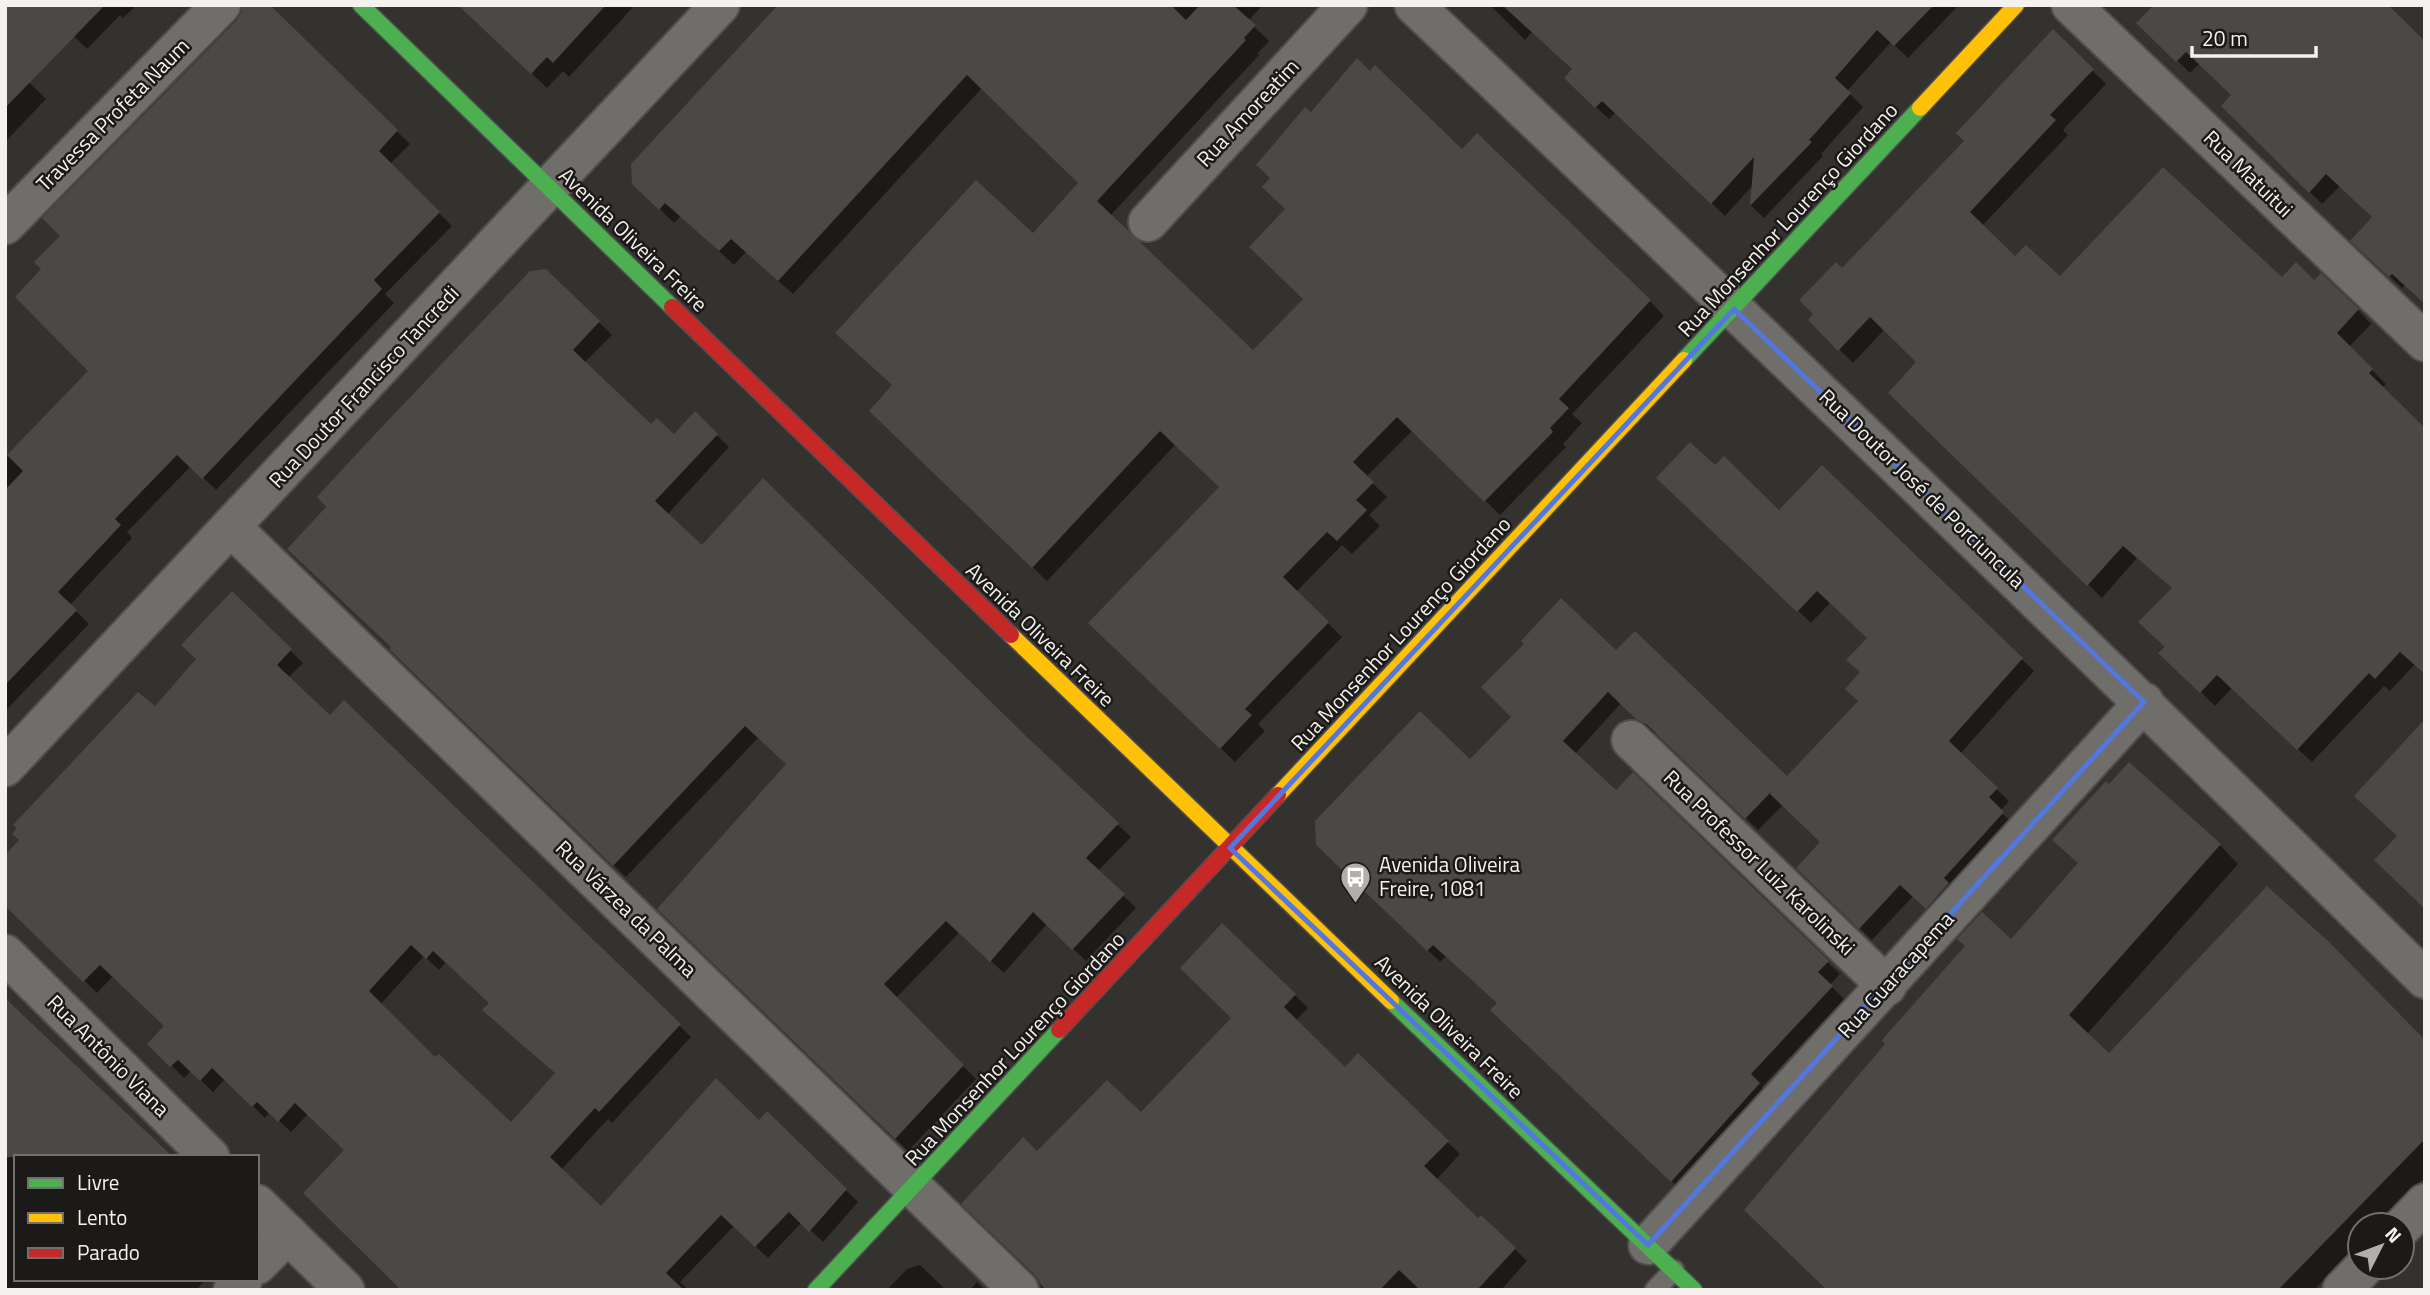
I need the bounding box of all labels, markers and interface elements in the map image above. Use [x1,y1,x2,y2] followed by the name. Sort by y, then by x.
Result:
[2192,14,2316,58] scale bar
[2202,22,2248,54] text: 20 m
[28,30,196,198] street label: Travessa Profeta Naum
[1188,51,1306,174] street label: Rua Amoreatim
[1670,95,1905,344] street label: Rua Monsenhor Lourenço Giordano
[2197,122,2301,224] street label: Rua Matuitui
[552,160,715,319] street label: Avenida Oliveira Freire
[261,278,466,495] street label: Rua Doutor Francisco Tancredi
[1812,381,2033,596] street label: Rua Doutor José de Porciuncula
[1283,509,1518,758] street label: Rua Monsenhor Lourenço Giordano
[959,555,1122,714] street label: Avenida Oliveira Freire
[1657,762,1863,962] street label: Rua Professor Luiz Karolinski
[549,832,705,985] street label: Rua Várzea da Palma
[1379,848,1520,904] place label: Avenida Oliveira Freire, 1081
[1339,860,1373,904] bus stop icon: Avenida Oliveira Freire, 1081
[1830,903,1961,1045] street label: Rua Guaracapema
[897,924,1132,1173] street label: Rua Monsenhor Lourenço Giordano
[1368,947,1531,1106] street label: Avenida Oliveira Freire
[40,987,178,1124] street label: Rua Antônio Viana
[14,1155,259,1281] legend
[77,1166,119,1198] text: Livre
[77,1201,127,1233] text: Lento
[2346,1211,2416,1281] north arrow
[2379,1220,2409,1249] text: N
[77,1236,140,1268] text: Parado

